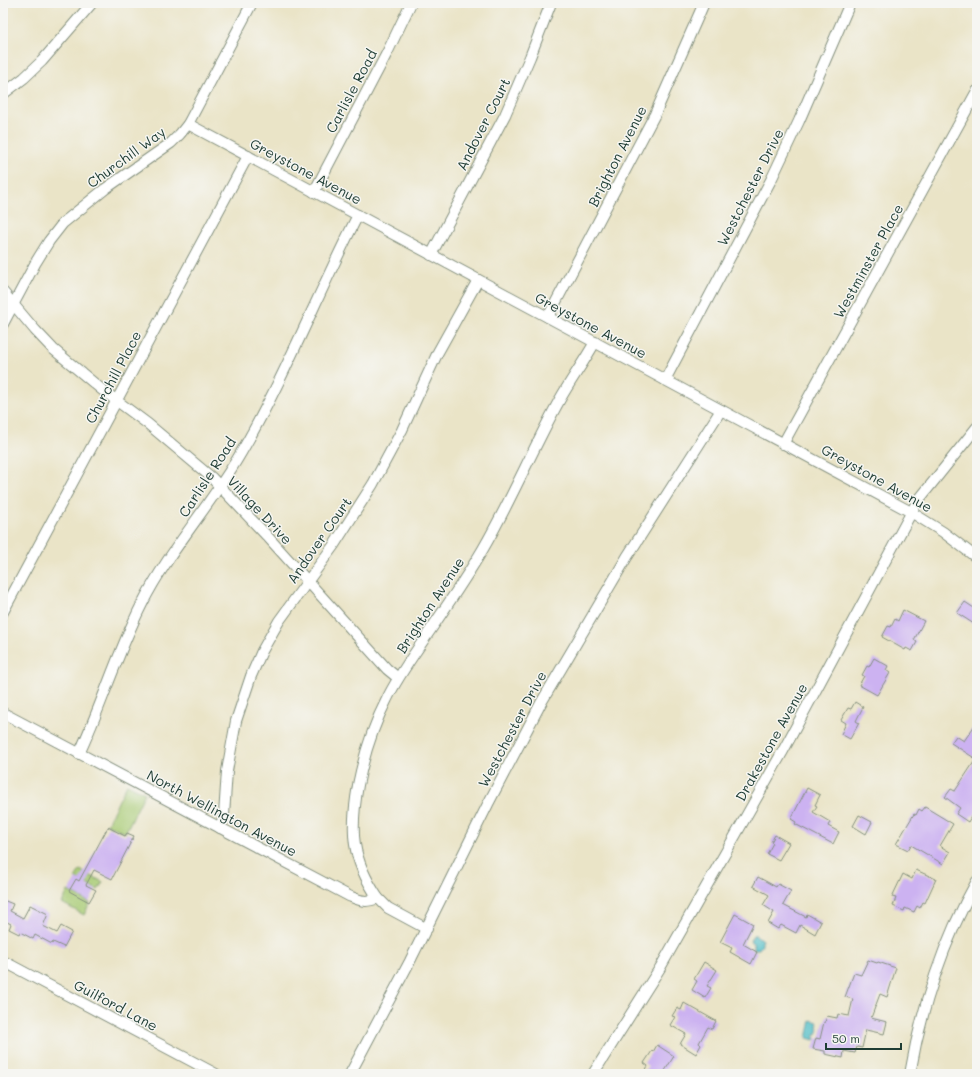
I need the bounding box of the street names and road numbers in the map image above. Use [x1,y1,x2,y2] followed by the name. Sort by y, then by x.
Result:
[321,46,381,136] street label: Carlisle Road
[452,75,514,173] street label: Andover Court
[583,102,651,210] street label: Brighton Avenue
[83,122,169,192] street label: Churchill Way
[712,125,788,249] street label: Westchester Drive
[247,134,365,208] street label: Greystone Avenue
[829,200,907,322] street label: Westminster Place
[532,288,650,362] street label: Greystone Avenue
[81,327,145,427] street label: Churchill Place
[174,433,240,521] street label: Carlisle Road
[818,440,936,516] street label: Greystone Avenue
[223,472,297,548] street label: Village Drive
[282,493,356,587] street label: Andover Court
[392,553,468,657] street label: Brighton Avenue
[473,668,551,790] street label: Westchester Drive
[731,680,811,804] street label: Drakestone Avenue
[144,765,300,861] street label: North Wellington Avenue
[71,975,161,1035] street label: Guilford Lane

